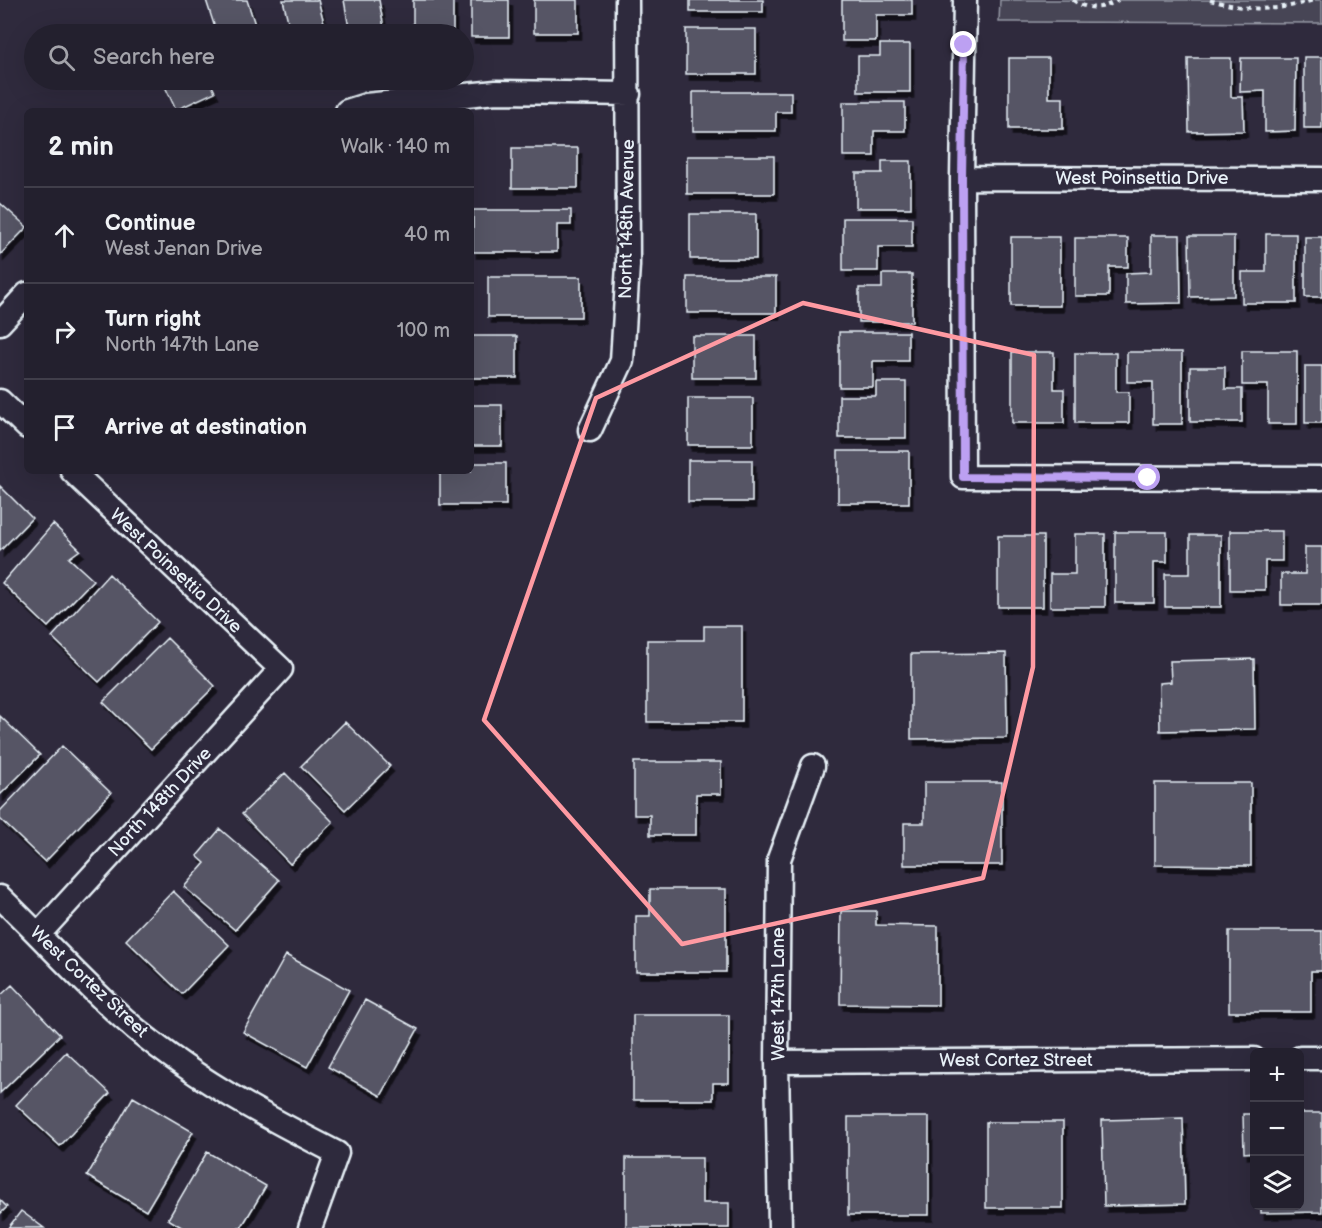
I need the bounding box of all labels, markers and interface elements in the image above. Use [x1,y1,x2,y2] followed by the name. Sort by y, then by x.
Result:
[24,24,474,90] search box
[950,31,976,57] route end
[45,41,78,74] icon: search
[93,44,215,71] text: Search here
[48,132,114,163] text: 2 min
[341,135,450,159] text: Walk · 140 m
[615,139,639,299] street label: Norht 148th Avenue
[1056,168,1229,189] street label: West Poinsettia Drive
[105,210,195,237] text: Continue
[48,219,81,252] icon: ahead
[404,223,450,247] text: 40 m
[105,237,263,261] text: West Jenan Drive
[105,306,201,333] text: Turn right
[48,315,81,348] icon: right
[397,319,450,343] text: 100 m
[105,333,259,357] text: North 147th Lane
[48,411,81,444] icon: arrive
[105,414,307,441] text: Arrive at destination
[1134,464,1160,490] route start
[106,504,247,638] street label: West Poinsettia Drive
[104,743,216,861] street label: North 148th Drive
[26,922,153,1042] street label: West Cortez Street
[768,927,789,1061] street label: West 147th Lane
[1250,1048,1304,1210] map controls
[1250,1048,1304,1102] button: +
[939,1050,1093,1071] street label: West Cortez Street
[1250,1102,1304,1156] button: −
[1250,1156,1304,1210] button: layers

